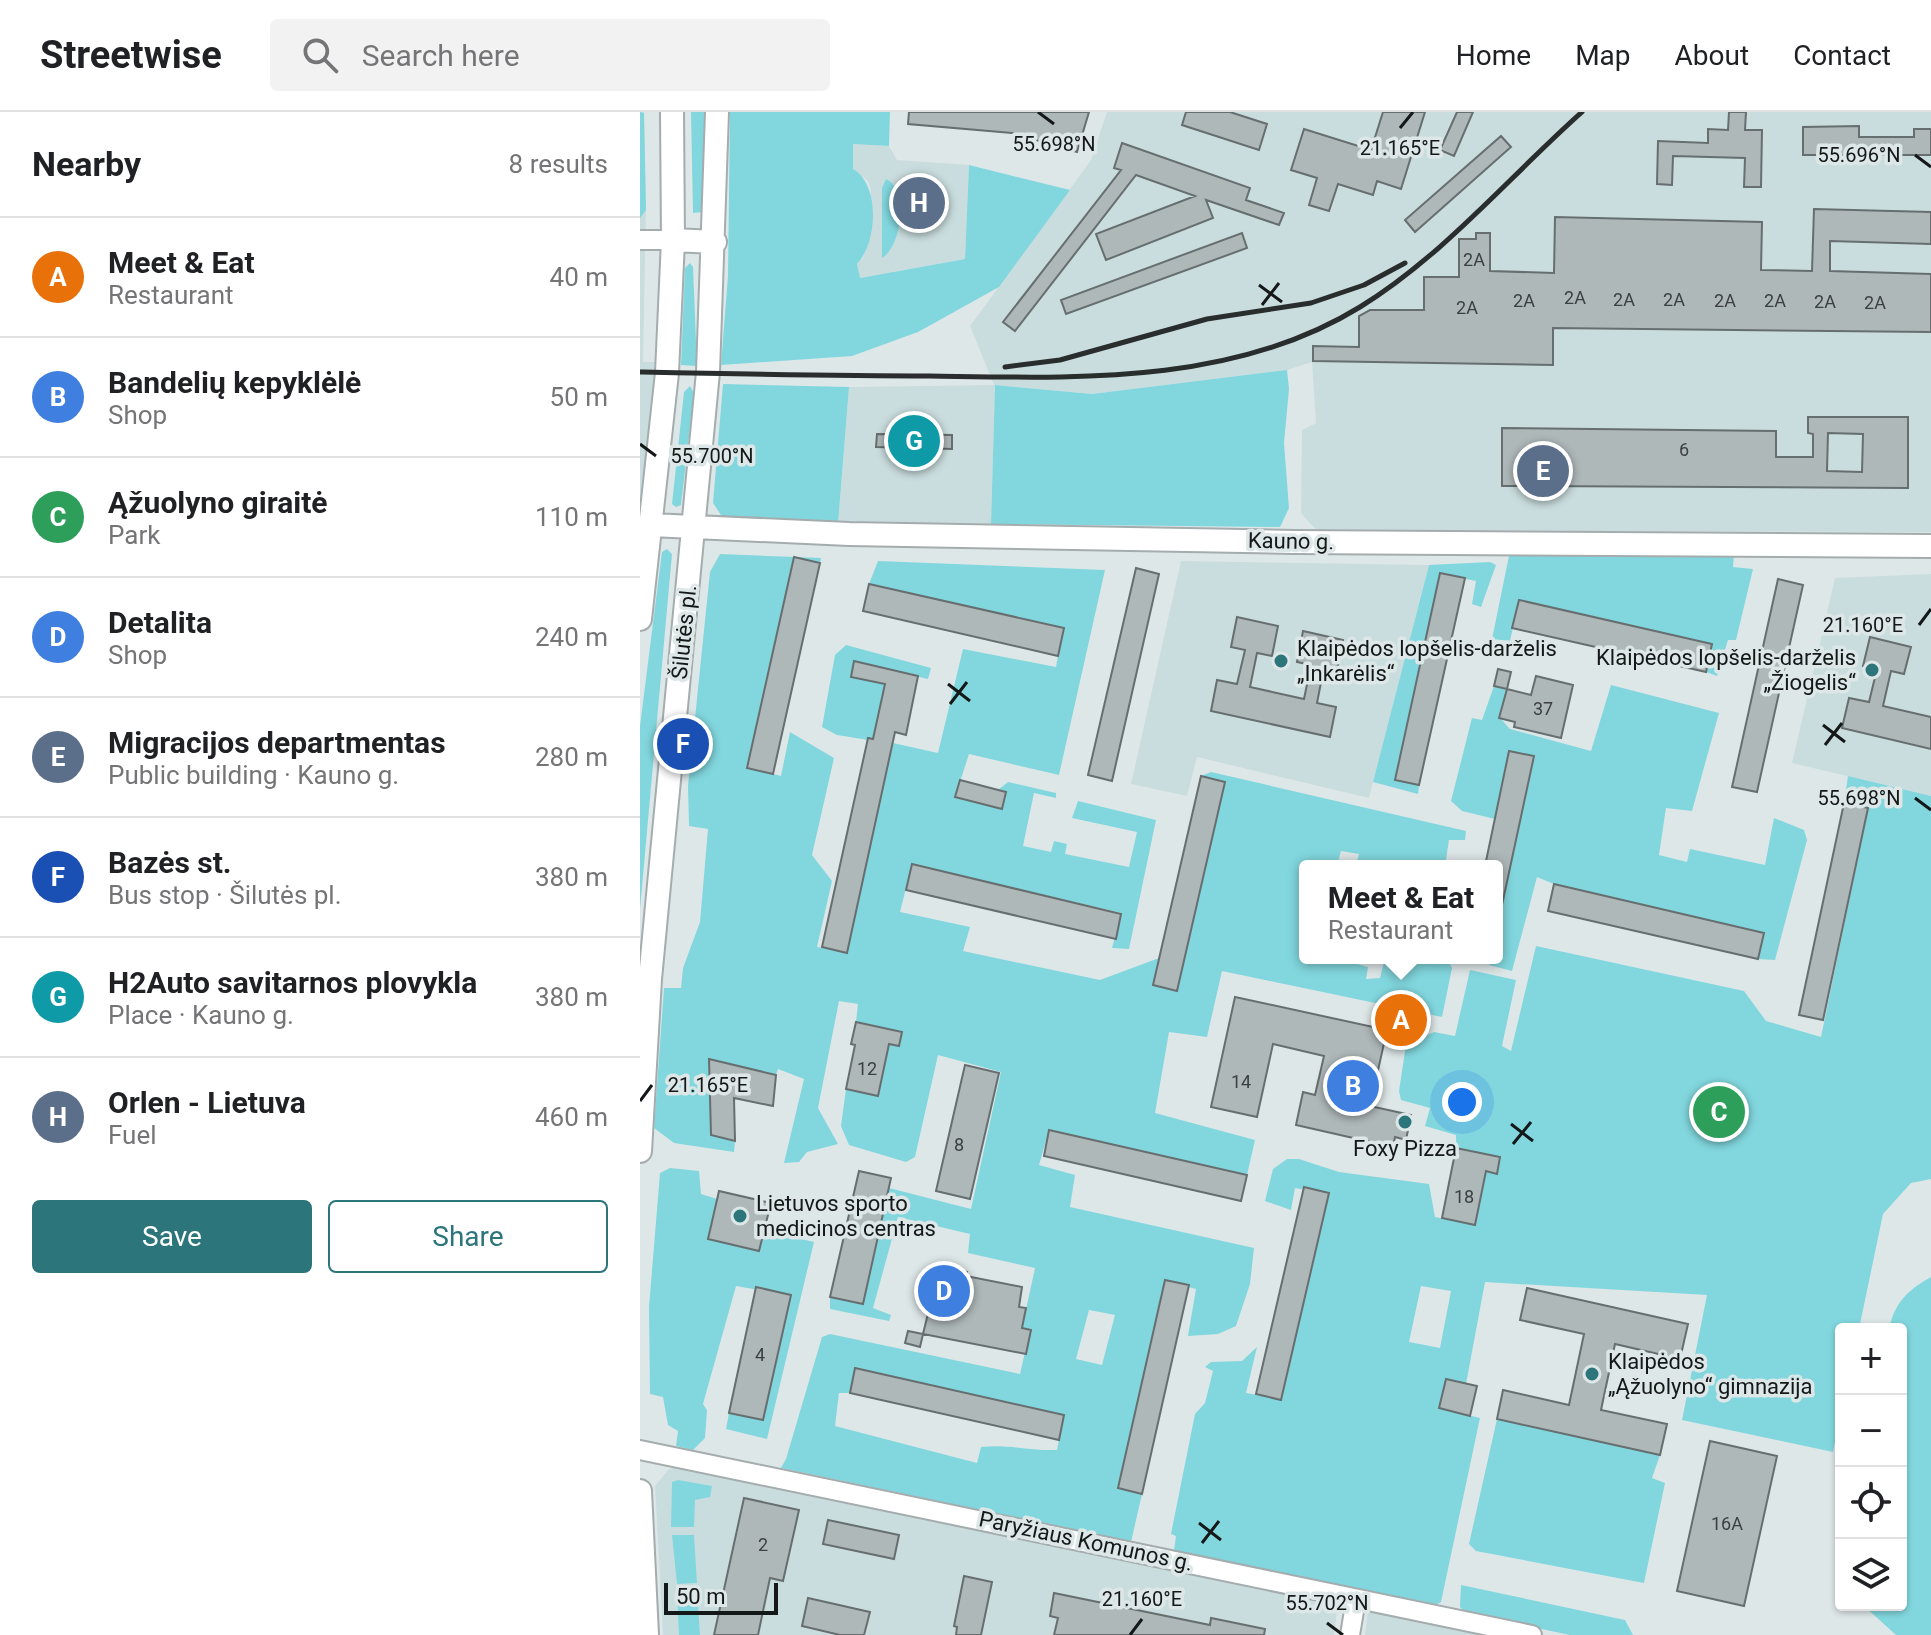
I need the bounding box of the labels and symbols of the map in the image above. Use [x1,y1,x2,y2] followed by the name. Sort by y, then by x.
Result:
[1012,132,1096,156] text: 55.698°N
[1360,136,1440,160] text: 21.165°E
[1817,143,1901,167] text: 55.696°N
[893,173,945,233] pin: H
[1463,249,1485,270] house number: 2A
[1564,287,1586,308] house number: 2A
[1613,289,1635,310] house number: 2A
[1663,289,1685,310] house number: 2A
[1513,290,1535,311] house number: 2A
[1714,290,1736,311] house number: 2A
[1764,290,1786,311] house number: 2A
[1814,291,1836,312] house number: 2A
[1864,292,1886,313] house number: 2A
[1456,297,1478,318] house number: 2A
[888,411,940,471] pin: G
[1679,439,1689,460] house number: 6
[1517,441,1569,501] pin: E
[670,444,754,468] text: 55.700°N
[1248,528,1334,554] street label: Kauno g.
[666,583,701,681] street label: Šilutės pl.
[1823,613,1903,637] text: 21.160°E
[1297,636,1557,686] place label: Klaipėdos lopšelis-darželis „Inkarėlis“
[1596,645,1856,695] place label: Klaipėdos lopšelis-darželis „Žiogelis“
[1272,652,1290,670] marker: Klaipėdos lopšelis-darželis „Inkarėlis“
[1863,661,1881,679] marker: Klaipėdos lopšelis-darželis „Žiogelis“
[1533,698,1553,719] house number: 37
[657,714,709,774] pin: F
[1817,786,1901,810] text: 55.698°N
[1375,990,1427,1050] pin: A
[1327,1056,1379,1116] pin: B
[857,1058,877,1079] house number: 12
[1231,1071,1251,1092] house number: 14
[668,1073,748,1097] text: 21.165°E
[1442,1082,1482,1122] your location
[1693,1082,1745,1142] pin: C
[1396,1113,1414,1131] marker: Foxy Pizza
[954,1134,964,1155] house number: 8
[1353,1136,1457,1161] place label: Foxy Pizza
[1454,1186,1474,1207] house number: 18
[756,1191,936,1241] place label: Lietuvos sporto medicinos centras
[731,1207,749,1225] marker: Lietuvos sporto medicinos centras
[918,1261,970,1321] pin: D
[755,1344,765,1365] house number: 4
[1608,1349,1813,1399] place label: Klaipėdos „Ąžuolyno“ gimnazija
[1583,1365,1601,1383] marker: Klaipėdos „Ąžuolyno“ gimnazija
[977,1506,1195,1576] street label: Paryžiaus Komunos g.
[1711,1513,1743,1534] house number: 16A
[758,1534,768,1555] house number: 2
[664,1579,778,1615] scale bar
[1102,1587,1182,1611] text: 21.160°E
[1285,1591,1369,1615] text: 55.702°N

